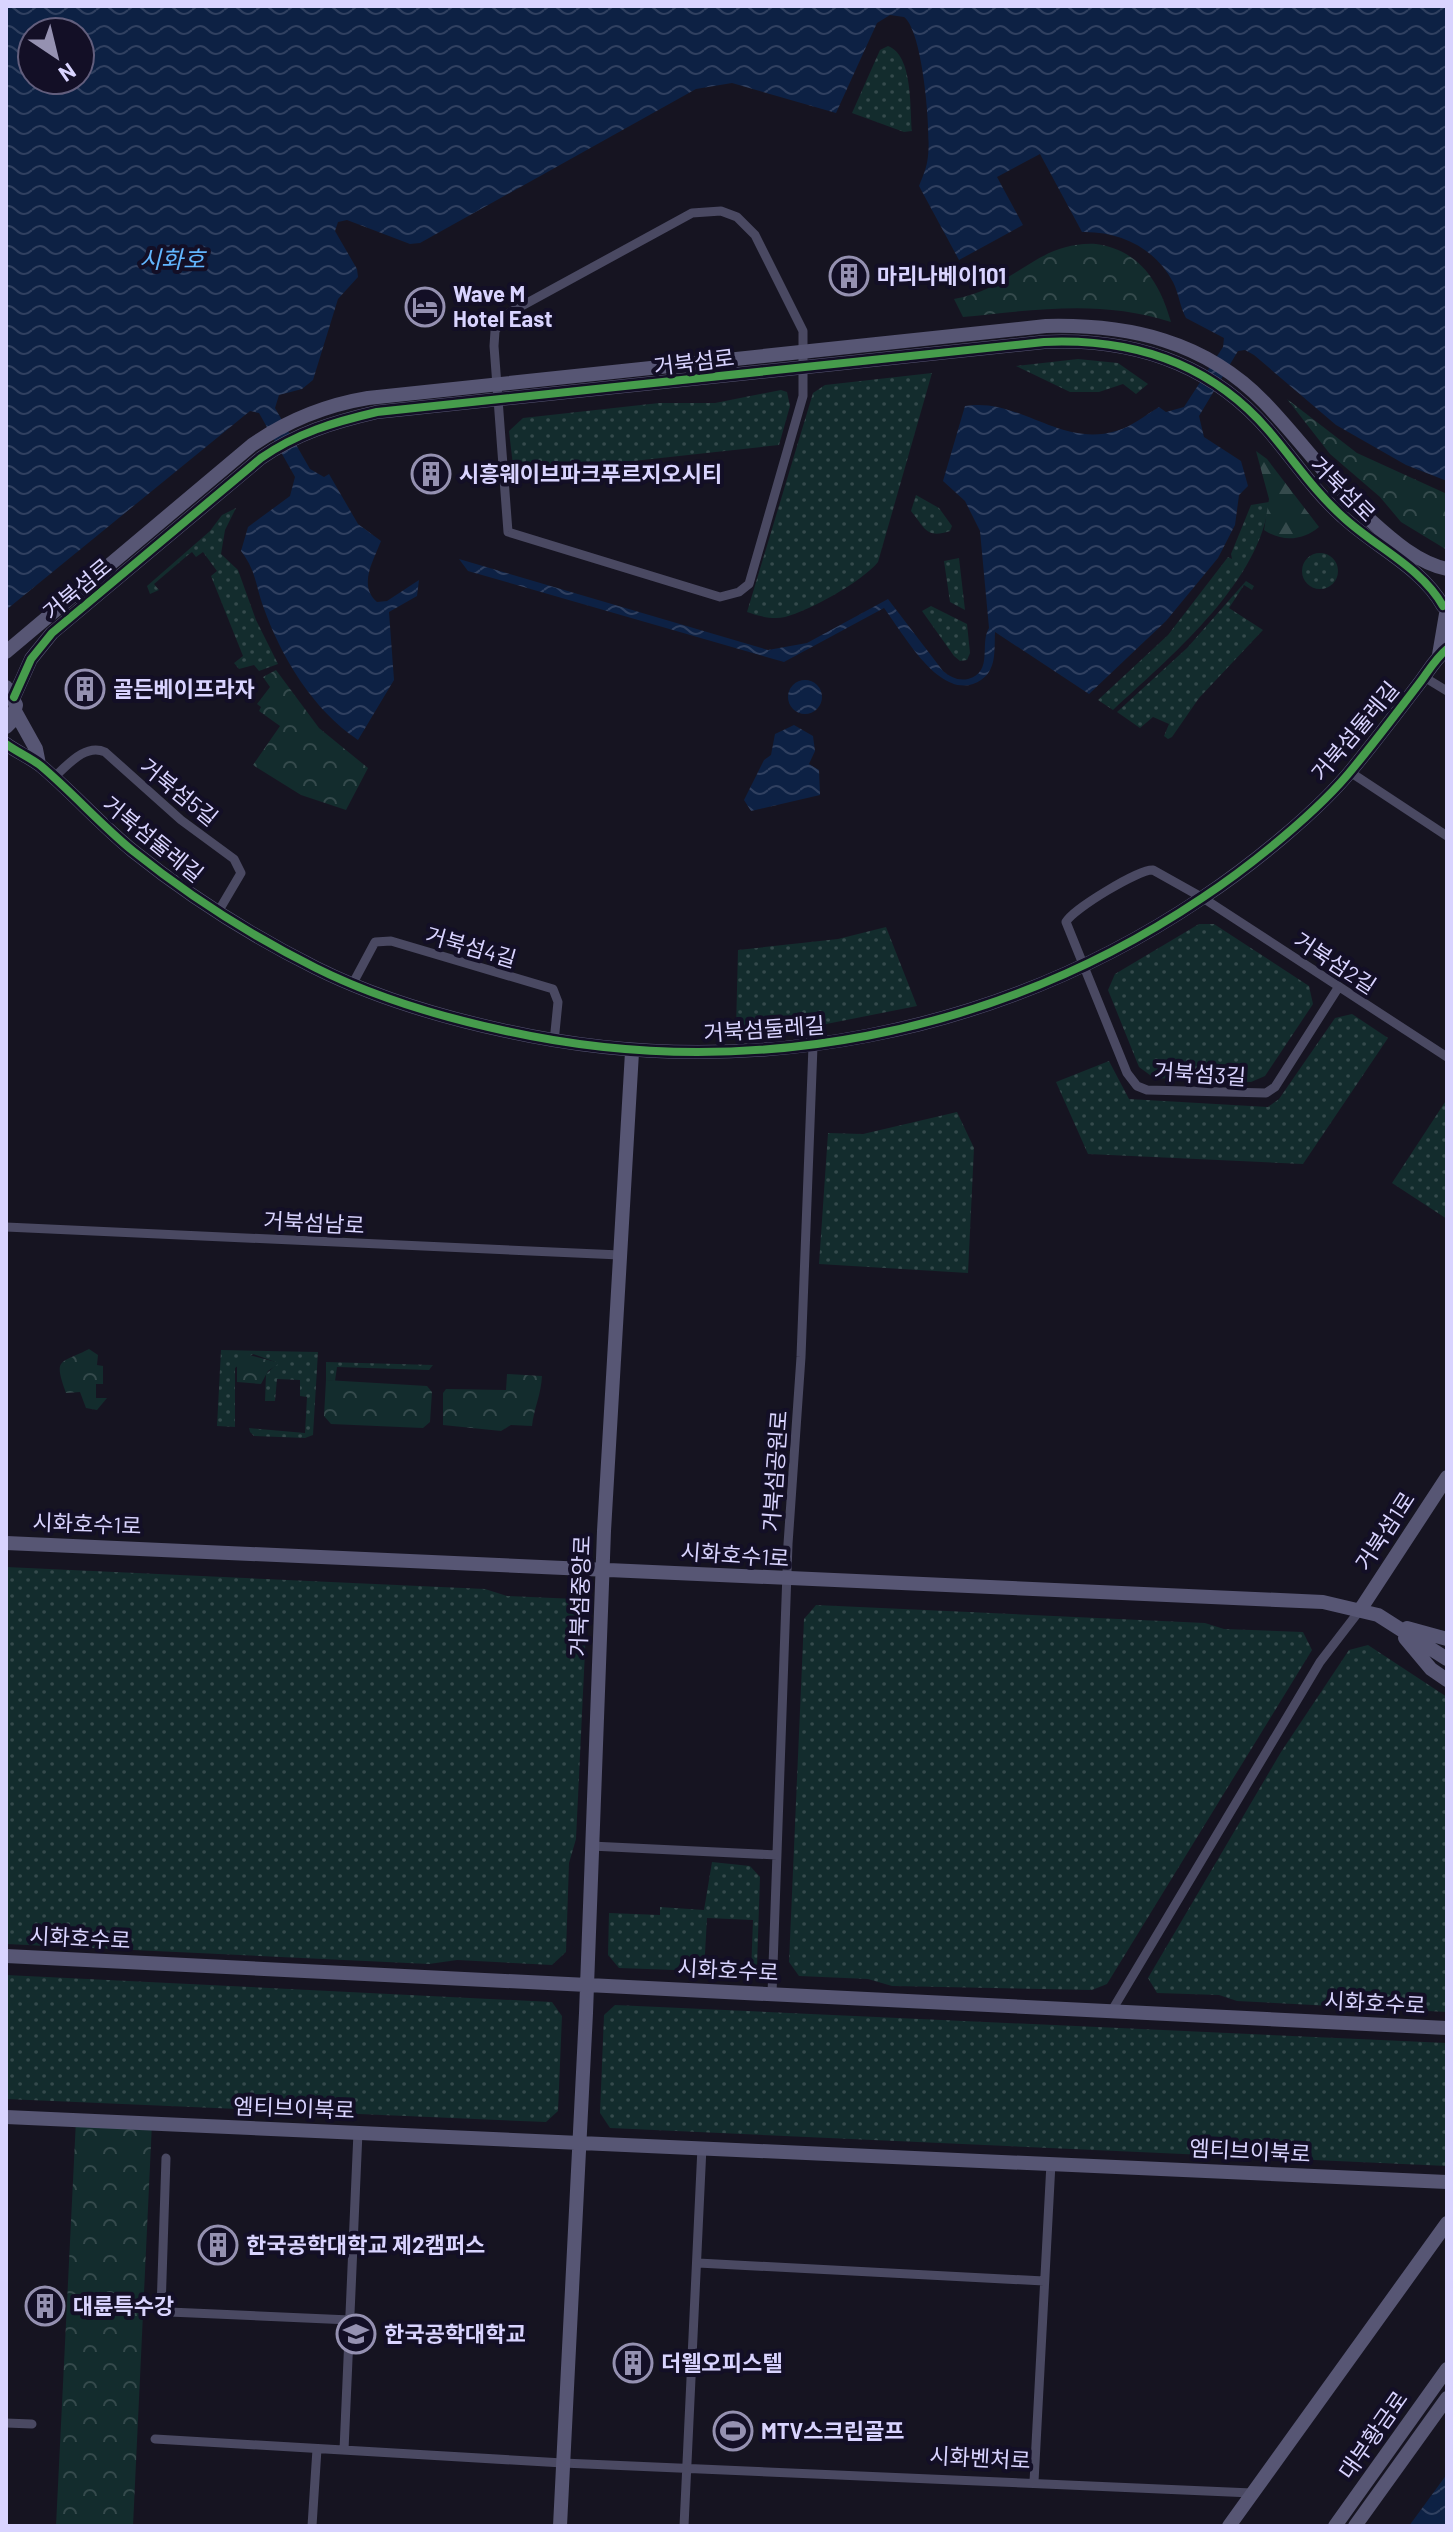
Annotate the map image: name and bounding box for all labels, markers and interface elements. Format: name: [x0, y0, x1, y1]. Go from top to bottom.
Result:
north arrow: [16, 16, 96, 96]
text: N: [55, 58, 81, 88]
water label: 시화호: [139, 244, 207, 273]
building icon: 마리나베이101: [828, 255, 870, 297]
place label: 마리나베이101: [877, 262, 1006, 288]
place label: Wave M Hotel East: [453, 280, 553, 331]
hotel icon: Wave M Hotel East: [404, 286, 446, 328]
street label: 거북섬로: [652, 343, 736, 379]
street label: 거북섬로: [1306, 450, 1382, 526]
building icon: 시흥웨이브파크푸르지오시티: [410, 453, 452, 495]
place label: 시흥웨이브파크푸르지오시티: [459, 460, 722, 486]
street label: 거북섬로: [37, 552, 116, 624]
building icon: 골든베이프라자: [64, 668, 106, 710]
place label: 골든베이프라자: [113, 675, 255, 701]
street label: 거북섬둘레길: [1305, 675, 1403, 785]
street label: 거북섬5길: [136, 752, 224, 830]
street label: 거북섬둘레길: [98, 790, 209, 887]
street label: 거북섬4길: [423, 921, 520, 971]
street label: 거북섬2길: [1290, 926, 1382, 998]
street label: 거북섬둘레길: [702, 1011, 825, 1045]
street label: 거북섬3길: [1153, 1057, 1247, 1089]
street label: 거북섬남로: [263, 1206, 365, 1238]
street label: 거북섬공원로: [757, 1409, 791, 1532]
street label: 거북섬1로: [1349, 1486, 1419, 1575]
street label: 시화호수1로: [32, 1508, 142, 1538]
street label: 거북섬중앙로: [564, 1535, 594, 1657]
street label: 시화호수1로: [680, 1537, 790, 1571]
street label: 시화호수로: [29, 1921, 131, 1953]
street label: 시화호수로: [677, 1953, 779, 1985]
street label: 시화호수로: [1324, 1986, 1426, 2018]
street label: 엠티브이북로: [233, 2092, 355, 2122]
street label: 엠티브이북로: [1189, 2134, 1311, 2166]
building icon: 한국공학대학교 제2캠퍼스: [197, 2224, 239, 2266]
place label: 한국공학대학교 제2캠퍼스: [246, 2231, 485, 2257]
building icon: 대륜특수강: [24, 2285, 66, 2327]
place label: 대륜특수강: [73, 2292, 174, 2318]
school or university icon: 한국공학대학교: [335, 2313, 377, 2355]
place label: 한국공학대학교: [384, 2320, 526, 2346]
building icon: 더웰오피스텔: [612, 2342, 654, 2384]
place label: 더웰오피스텔: [661, 2349, 782, 2375]
street label: 대부황금로: [1333, 2386, 1412, 2483]
sports icon: MTV스크린골프: [712, 2410, 754, 2452]
place label: MTV스크린골프: [761, 2417, 905, 2443]
street label: 시화벤처로: [929, 2441, 1031, 2473]

